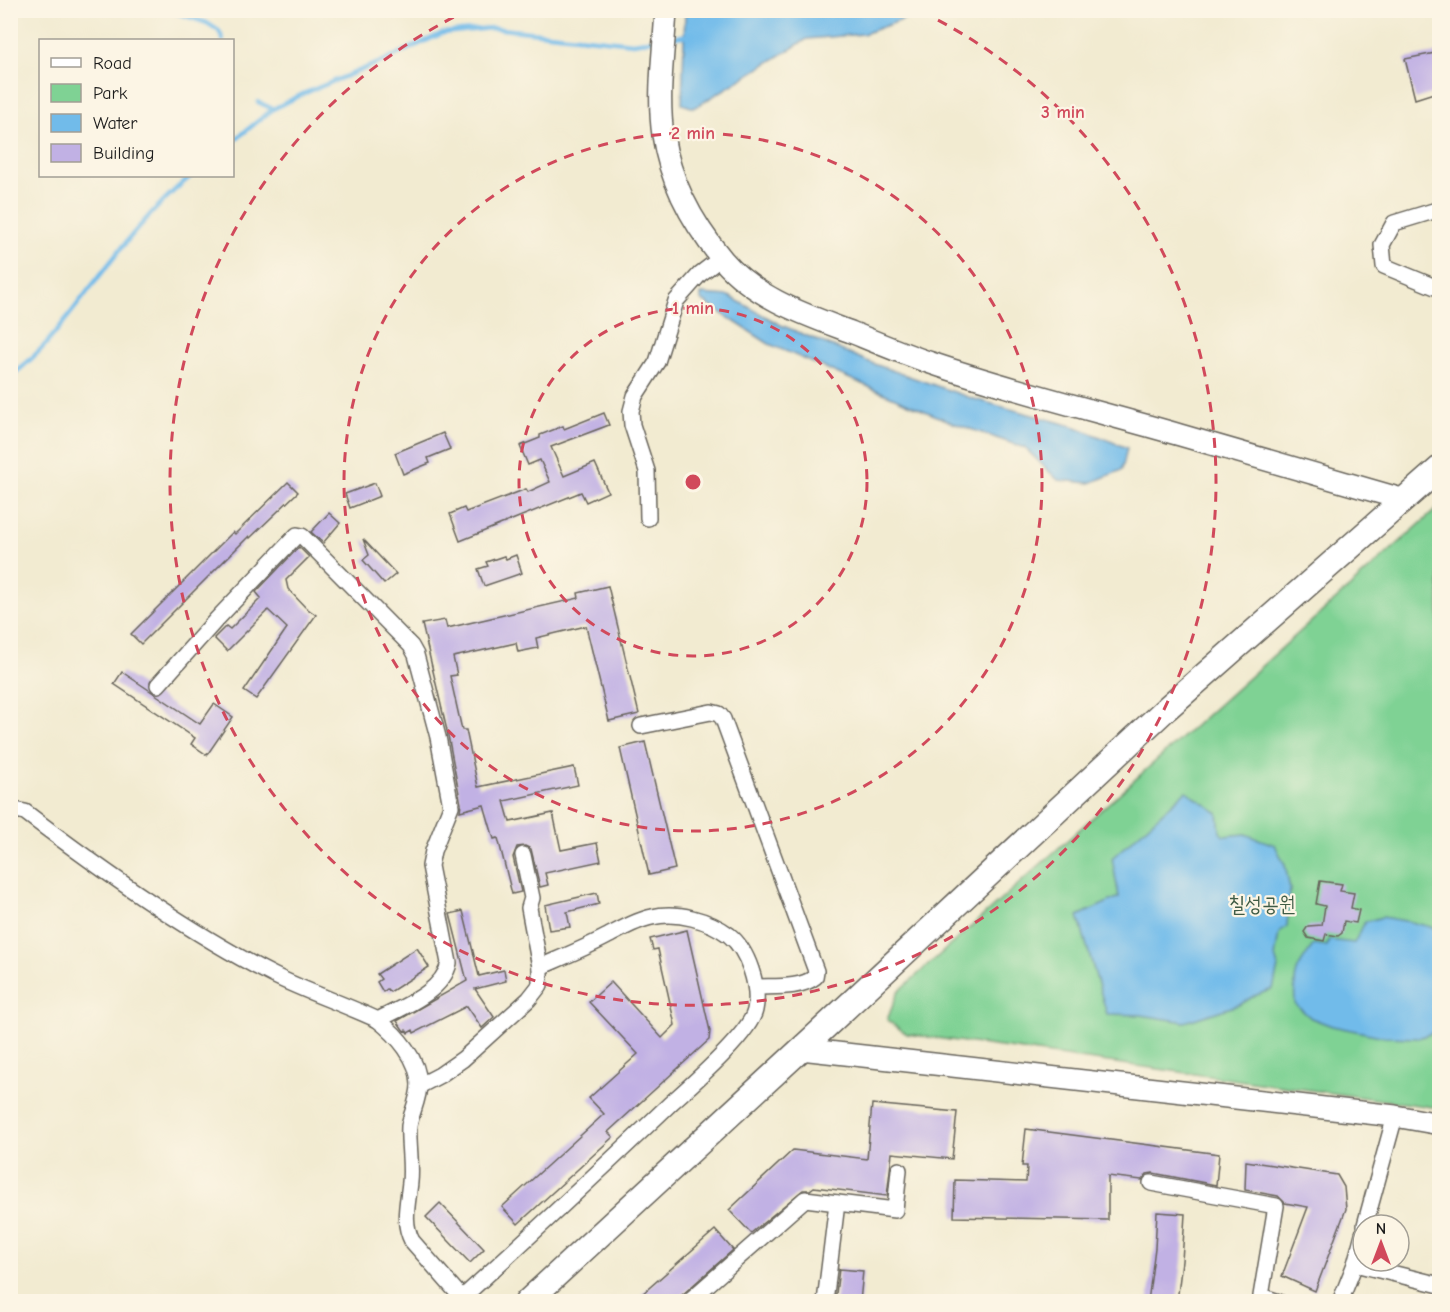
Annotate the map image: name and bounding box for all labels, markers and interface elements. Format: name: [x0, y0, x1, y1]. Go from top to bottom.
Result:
legend: [39, 39, 234, 177]
text: Road: [93, 53, 132, 74]
text: Park: [93, 83, 128, 104]
text: 3 min: [1041, 102, 1085, 123]
text: Water: [93, 113, 138, 134]
text: 2 min: [671, 123, 715, 144]
text: Building: [93, 143, 155, 164]
text: 1 min: [672, 298, 714, 319]
centre of rings: [683, 472, 703, 492]
park label: 칠성공원: [1228, 892, 1296, 916]
north arrow: [1351, 1213, 1411, 1273]
text: N: [1376, 1220, 1386, 1238]

